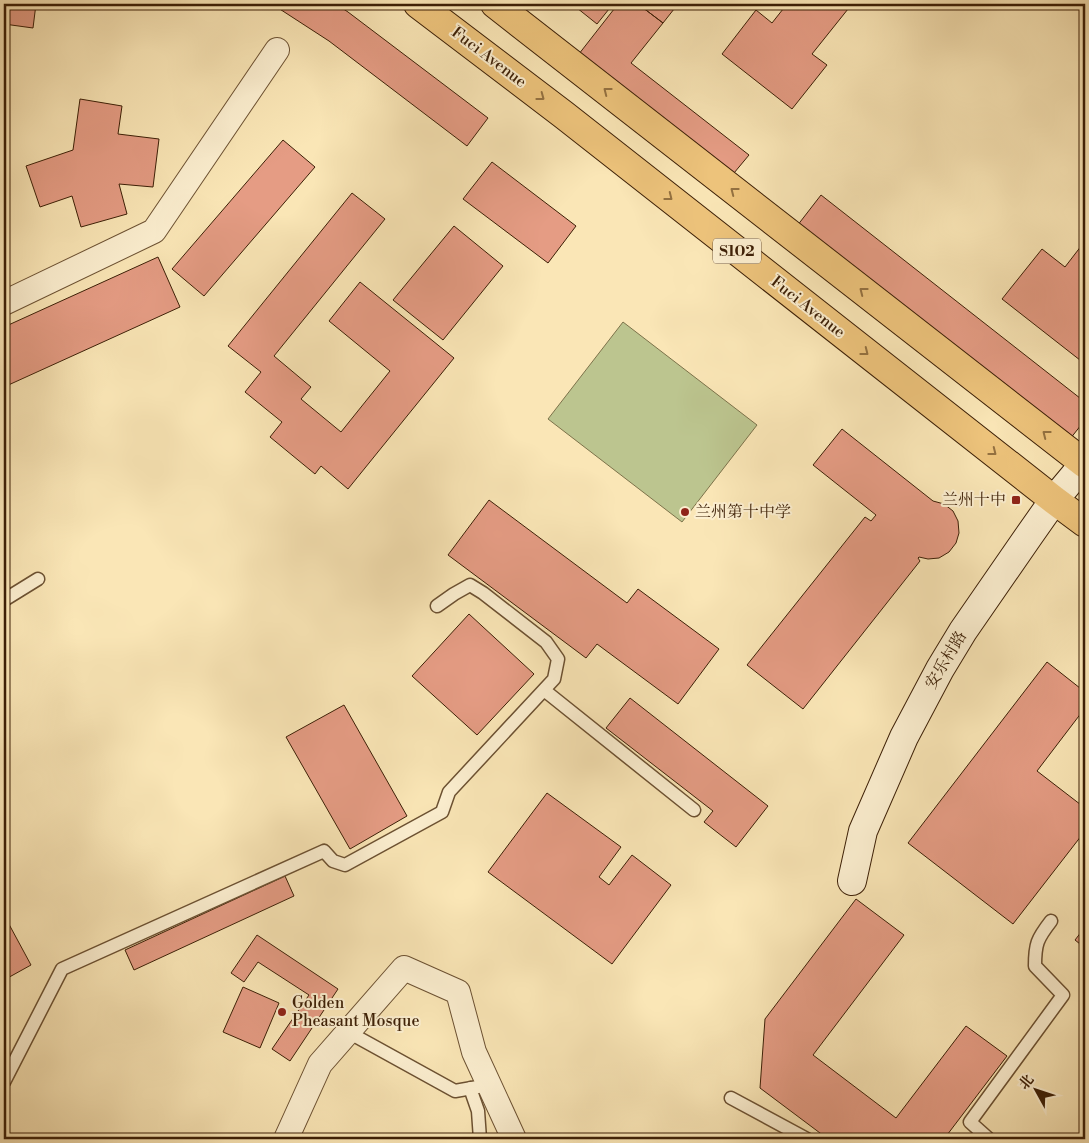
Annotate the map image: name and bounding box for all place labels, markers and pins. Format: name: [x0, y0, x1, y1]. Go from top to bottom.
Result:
place label: 兰州十中: [942, 490, 1006, 510]
marker: 兰州十中: [1010, 494, 1022, 506]
place label: 兰州第十中学: [695, 502, 791, 522]
marker: 兰州第十中学: [679, 506, 691, 518]
place label: Golden Pheasant Mosque: [292, 993, 420, 1031]
marker: Golden Pheasant Mosque: [276, 1006, 288, 1018]

